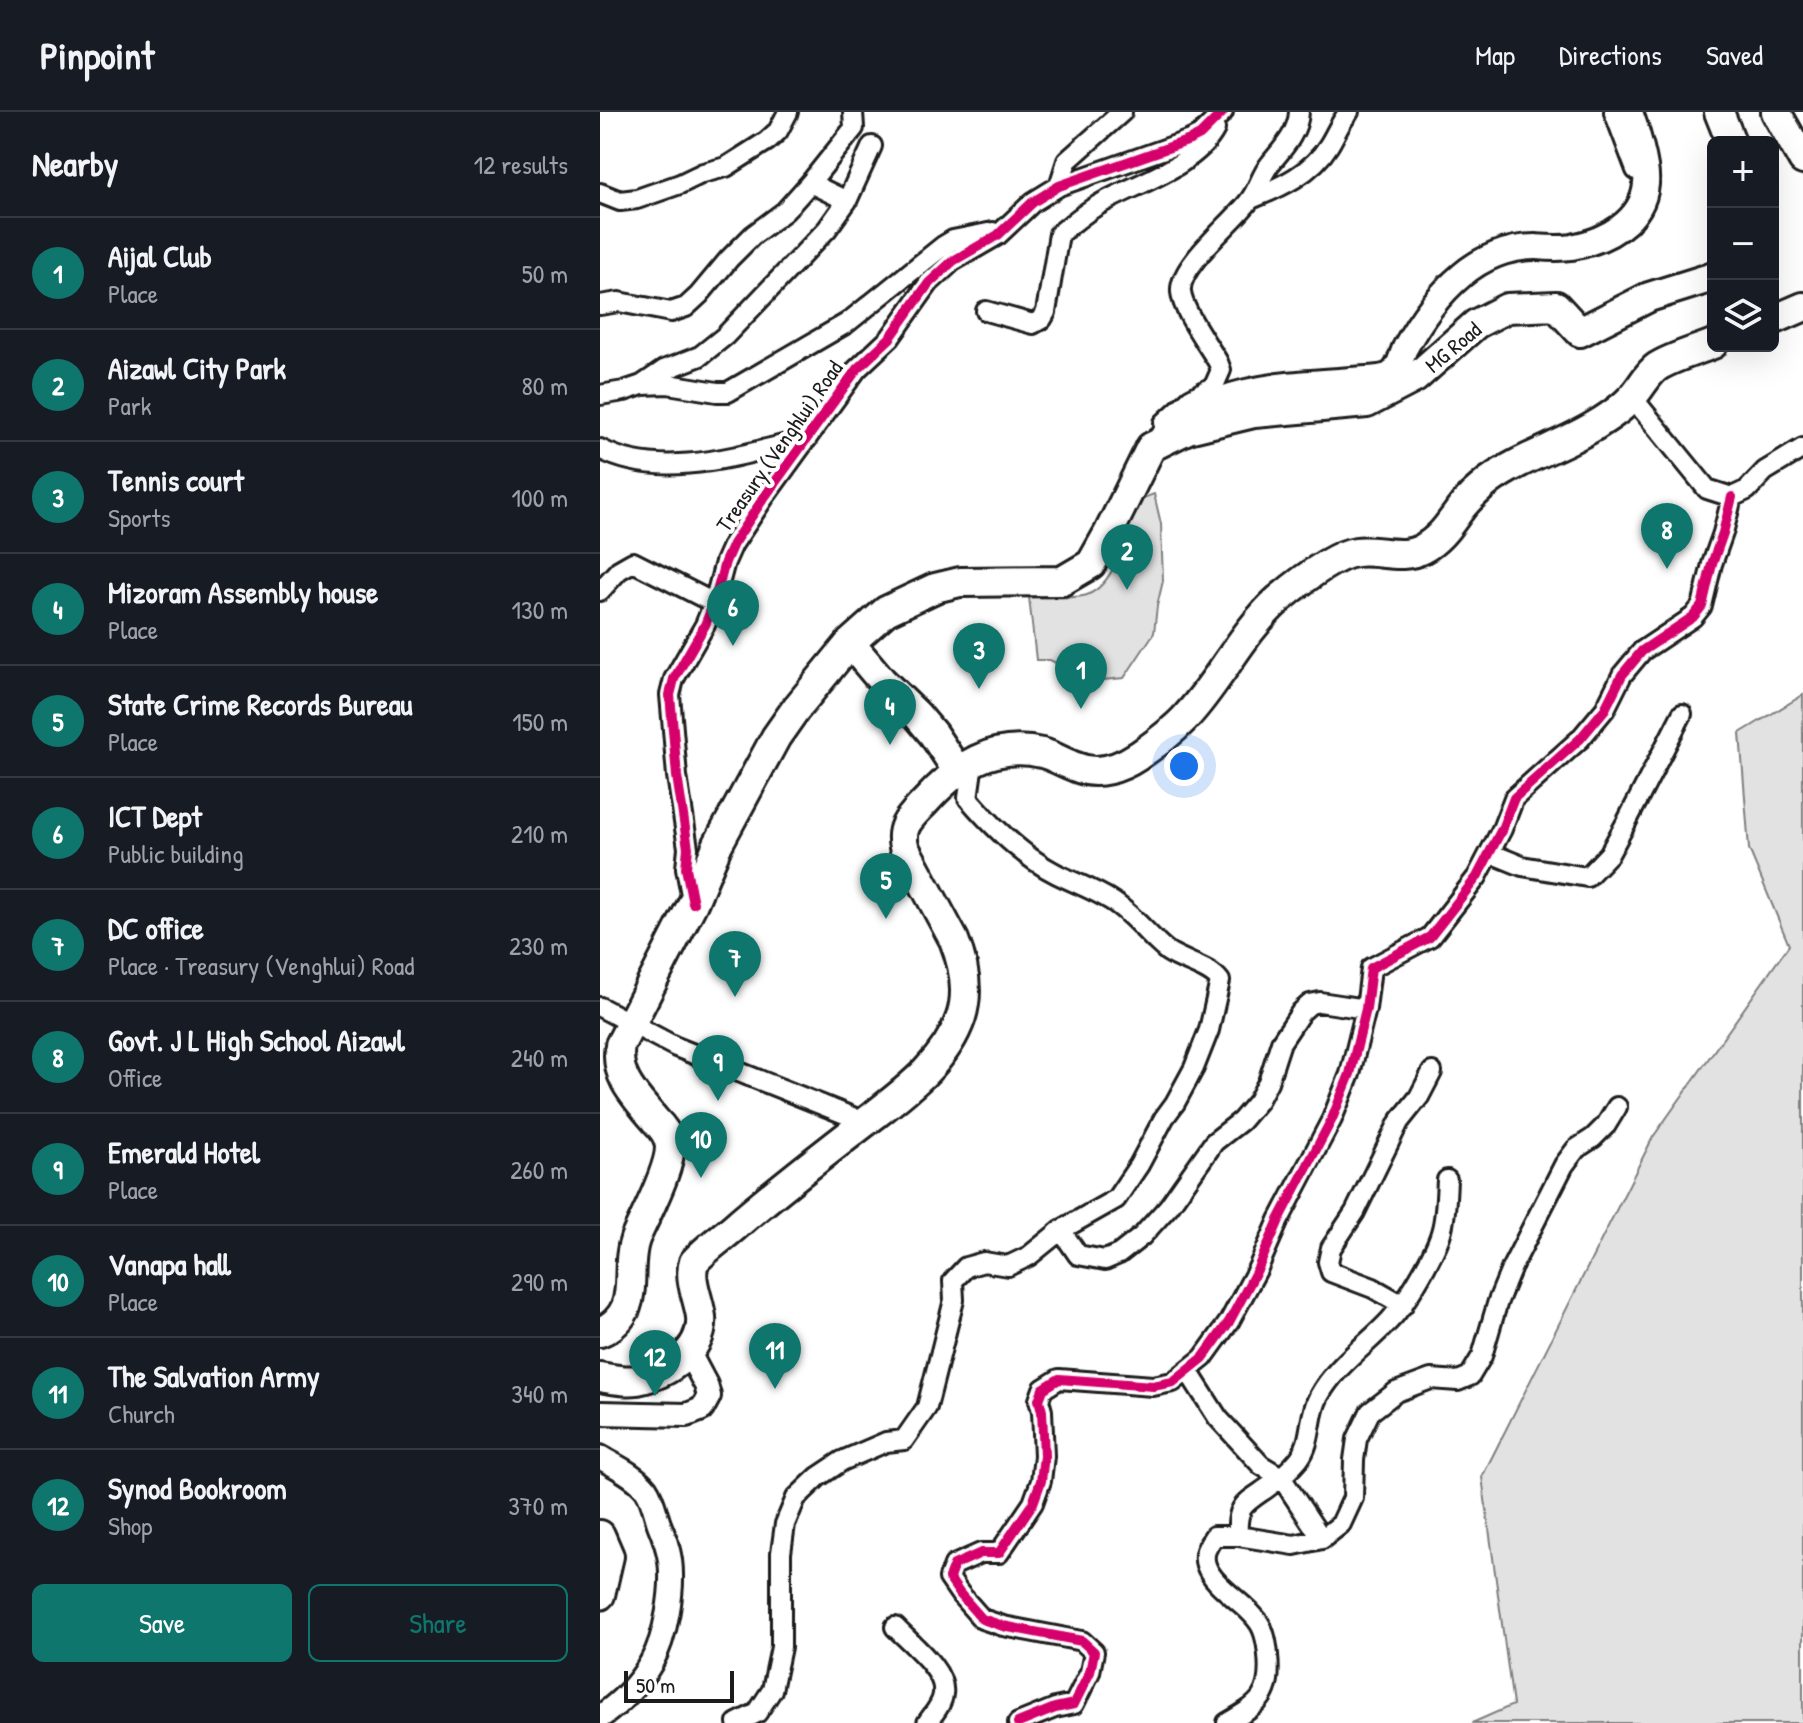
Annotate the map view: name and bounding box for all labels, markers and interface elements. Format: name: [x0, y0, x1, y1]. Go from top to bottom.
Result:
text: Pinpoint: [40, 29, 154, 81]
text: Map: [1475, 36, 1515, 74]
text: Directions: [1559, 36, 1662, 74]
text: Saved: [1706, 36, 1763, 74]
map controls: [1707, 136, 1779, 352]
button: +: [1707, 136, 1779, 208]
text: Nearby: [32, 141, 118, 187]
text: 12 results: [474, 147, 568, 182]
button: −: [1707, 208, 1779, 280]
text: Aijal Club: [108, 236, 212, 276]
text: 1: [53, 256, 63, 291]
text: 50 m: [522, 256, 568, 291]
text: Place: [108, 276, 158, 311]
button: layers: [1707, 280, 1779, 352]
street label: MG Road: [1419, 314, 1488, 379]
text: Aizawl City Park: [108, 348, 286, 388]
street label: Treasury (Venghlui) Road: [709, 354, 850, 538]
text: 2: [52, 368, 64, 403]
text: 80 m: [521, 368, 568, 403]
text: Park: [108, 388, 152, 423]
text: Tennis court: [108, 460, 244, 500]
text: 3: [52, 480, 64, 515]
text: 100 m: [512, 480, 568, 515]
text: Sports: [108, 500, 171, 535]
pin: 8: [1641, 503, 1693, 569]
pin: 2: [1101, 524, 1153, 590]
text: Mizoram Assembly house: [108, 572, 378, 612]
pin: 6: [707, 580, 759, 646]
text: 4: [53, 592, 63, 627]
text: 130 m: [512, 592, 568, 627]
text: Place: [108, 612, 158, 647]
pin: 3: [953, 623, 1005, 689]
pin: 1: [1055, 643, 1107, 709]
pin: 4: [864, 679, 916, 745]
text: State Crime Records Bureau: [108, 684, 412, 724]
text: 5: [53, 704, 64, 739]
text: 150 m: [512, 704, 568, 739]
text: Place: [108, 724, 158, 759]
your location: [1164, 746, 1204, 786]
text: ICT Dept: [108, 796, 202, 836]
text: 6: [53, 816, 63, 851]
text: 210 m: [511, 816, 568, 851]
text: Public building: [108, 836, 244, 871]
pin: 5: [860, 853, 912, 919]
text: DC office: [108, 908, 204, 948]
text: 7: [52, 928, 64, 963]
text: 230 m: [509, 928, 568, 963]
pin: 7: [709, 931, 761, 997]
text: Place · Treasury (Venghlui) Road: [108, 948, 414, 983]
text: Govt. J L High School Aizawl: [108, 1020, 405, 1060]
pin: 9: [692, 1035, 744, 1101]
text: 8: [52, 1040, 64, 1075]
text: 240 m: [511, 1040, 568, 1075]
text: Office: [108, 1060, 162, 1095]
pin: 10: [675, 1112, 727, 1178]
text: Emerald Hotel: [108, 1132, 260, 1172]
text: 9: [53, 1152, 63, 1187]
text: 260 m: [510, 1152, 568, 1187]
text: Place: [108, 1172, 158, 1207]
text: Vanapa hall: [108, 1244, 231, 1284]
text: 10: [47, 1264, 69, 1299]
text: 290 m: [511, 1264, 568, 1299]
text: Place: [108, 1284, 158, 1319]
pin: 11: [749, 1323, 801, 1389]
pin: 12: [629, 1330, 681, 1396]
text: The Salvation Army: [108, 1356, 320, 1396]
text: 11: [49, 1376, 67, 1411]
text: 340 m: [511, 1376, 568, 1411]
text: Church: [108, 1396, 175, 1431]
text: Synod Bookroom: [108, 1468, 287, 1508]
text: 12: [47, 1488, 69, 1523]
text: 370 m: [508, 1488, 568, 1523]
text: Shop: [108, 1508, 152, 1543]
button: Save: [32, 1584, 292, 1662]
button: Share: [308, 1584, 568, 1662]
scale bar: [624, 1667, 734, 1703]
text: 50 m: [636, 1670, 675, 1700]

